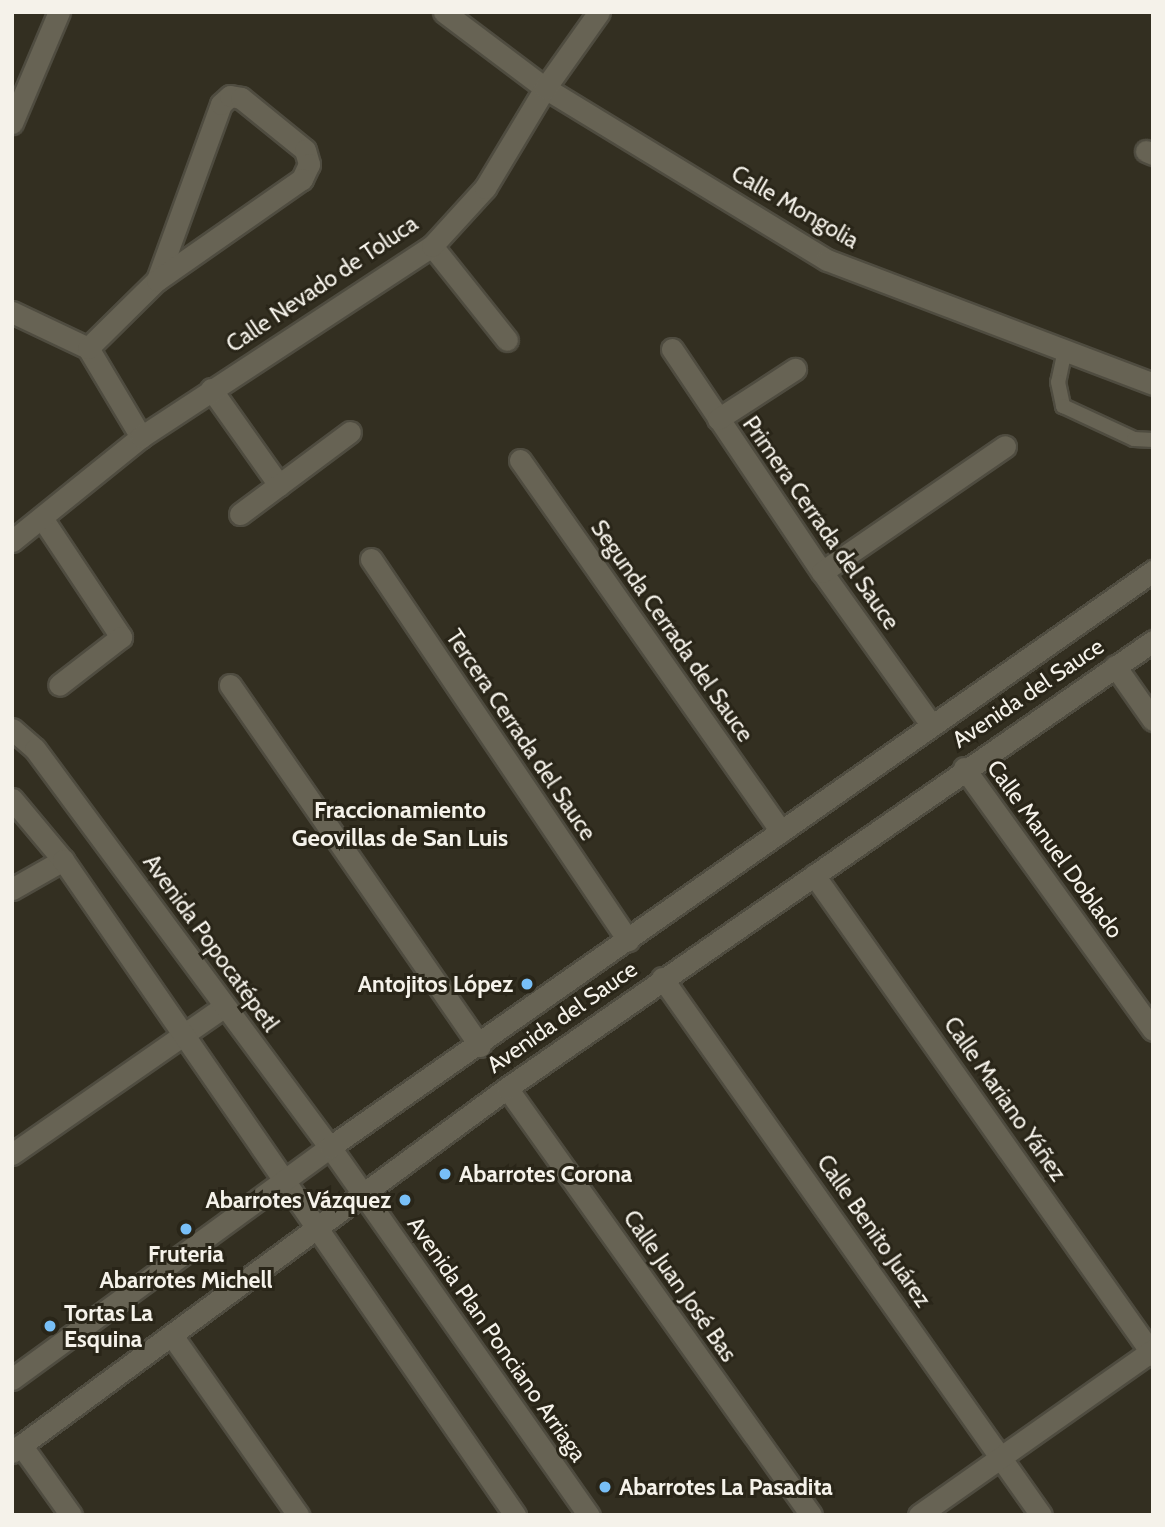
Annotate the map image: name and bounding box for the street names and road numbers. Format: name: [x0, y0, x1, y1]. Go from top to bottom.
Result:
street label: Calle Mongolia: [727, 159, 863, 255]
street label: Calle Nevado de Toluca: [221, 210, 423, 358]
street label: Primera Cerrada del Sauce: [737, 411, 905, 635]
street label: Segunda Cerrada del Sauce: [585, 515, 759, 747]
street label: Tercera Cerrada del Sauce: [440, 624, 602, 846]
street label: Avenida del Sauce: [947, 632, 1109, 754]
street label: Calle Manuel Doblado: [981, 754, 1129, 944]
street label: Avenida Popocatépetl: [137, 849, 285, 1037]
street label: Avenida del Sauce: [482, 955, 642, 1079]
street label: Calle Mariano Yáñez: [938, 1011, 1072, 1187]
street label: Calle Benito Juárez: [811, 1149, 937, 1313]
street label: Calle Juan José Bas: [617, 1205, 743, 1367]
street label: Avenida Plan Ponciano Arriaga: [402, 1211, 592, 1467]

